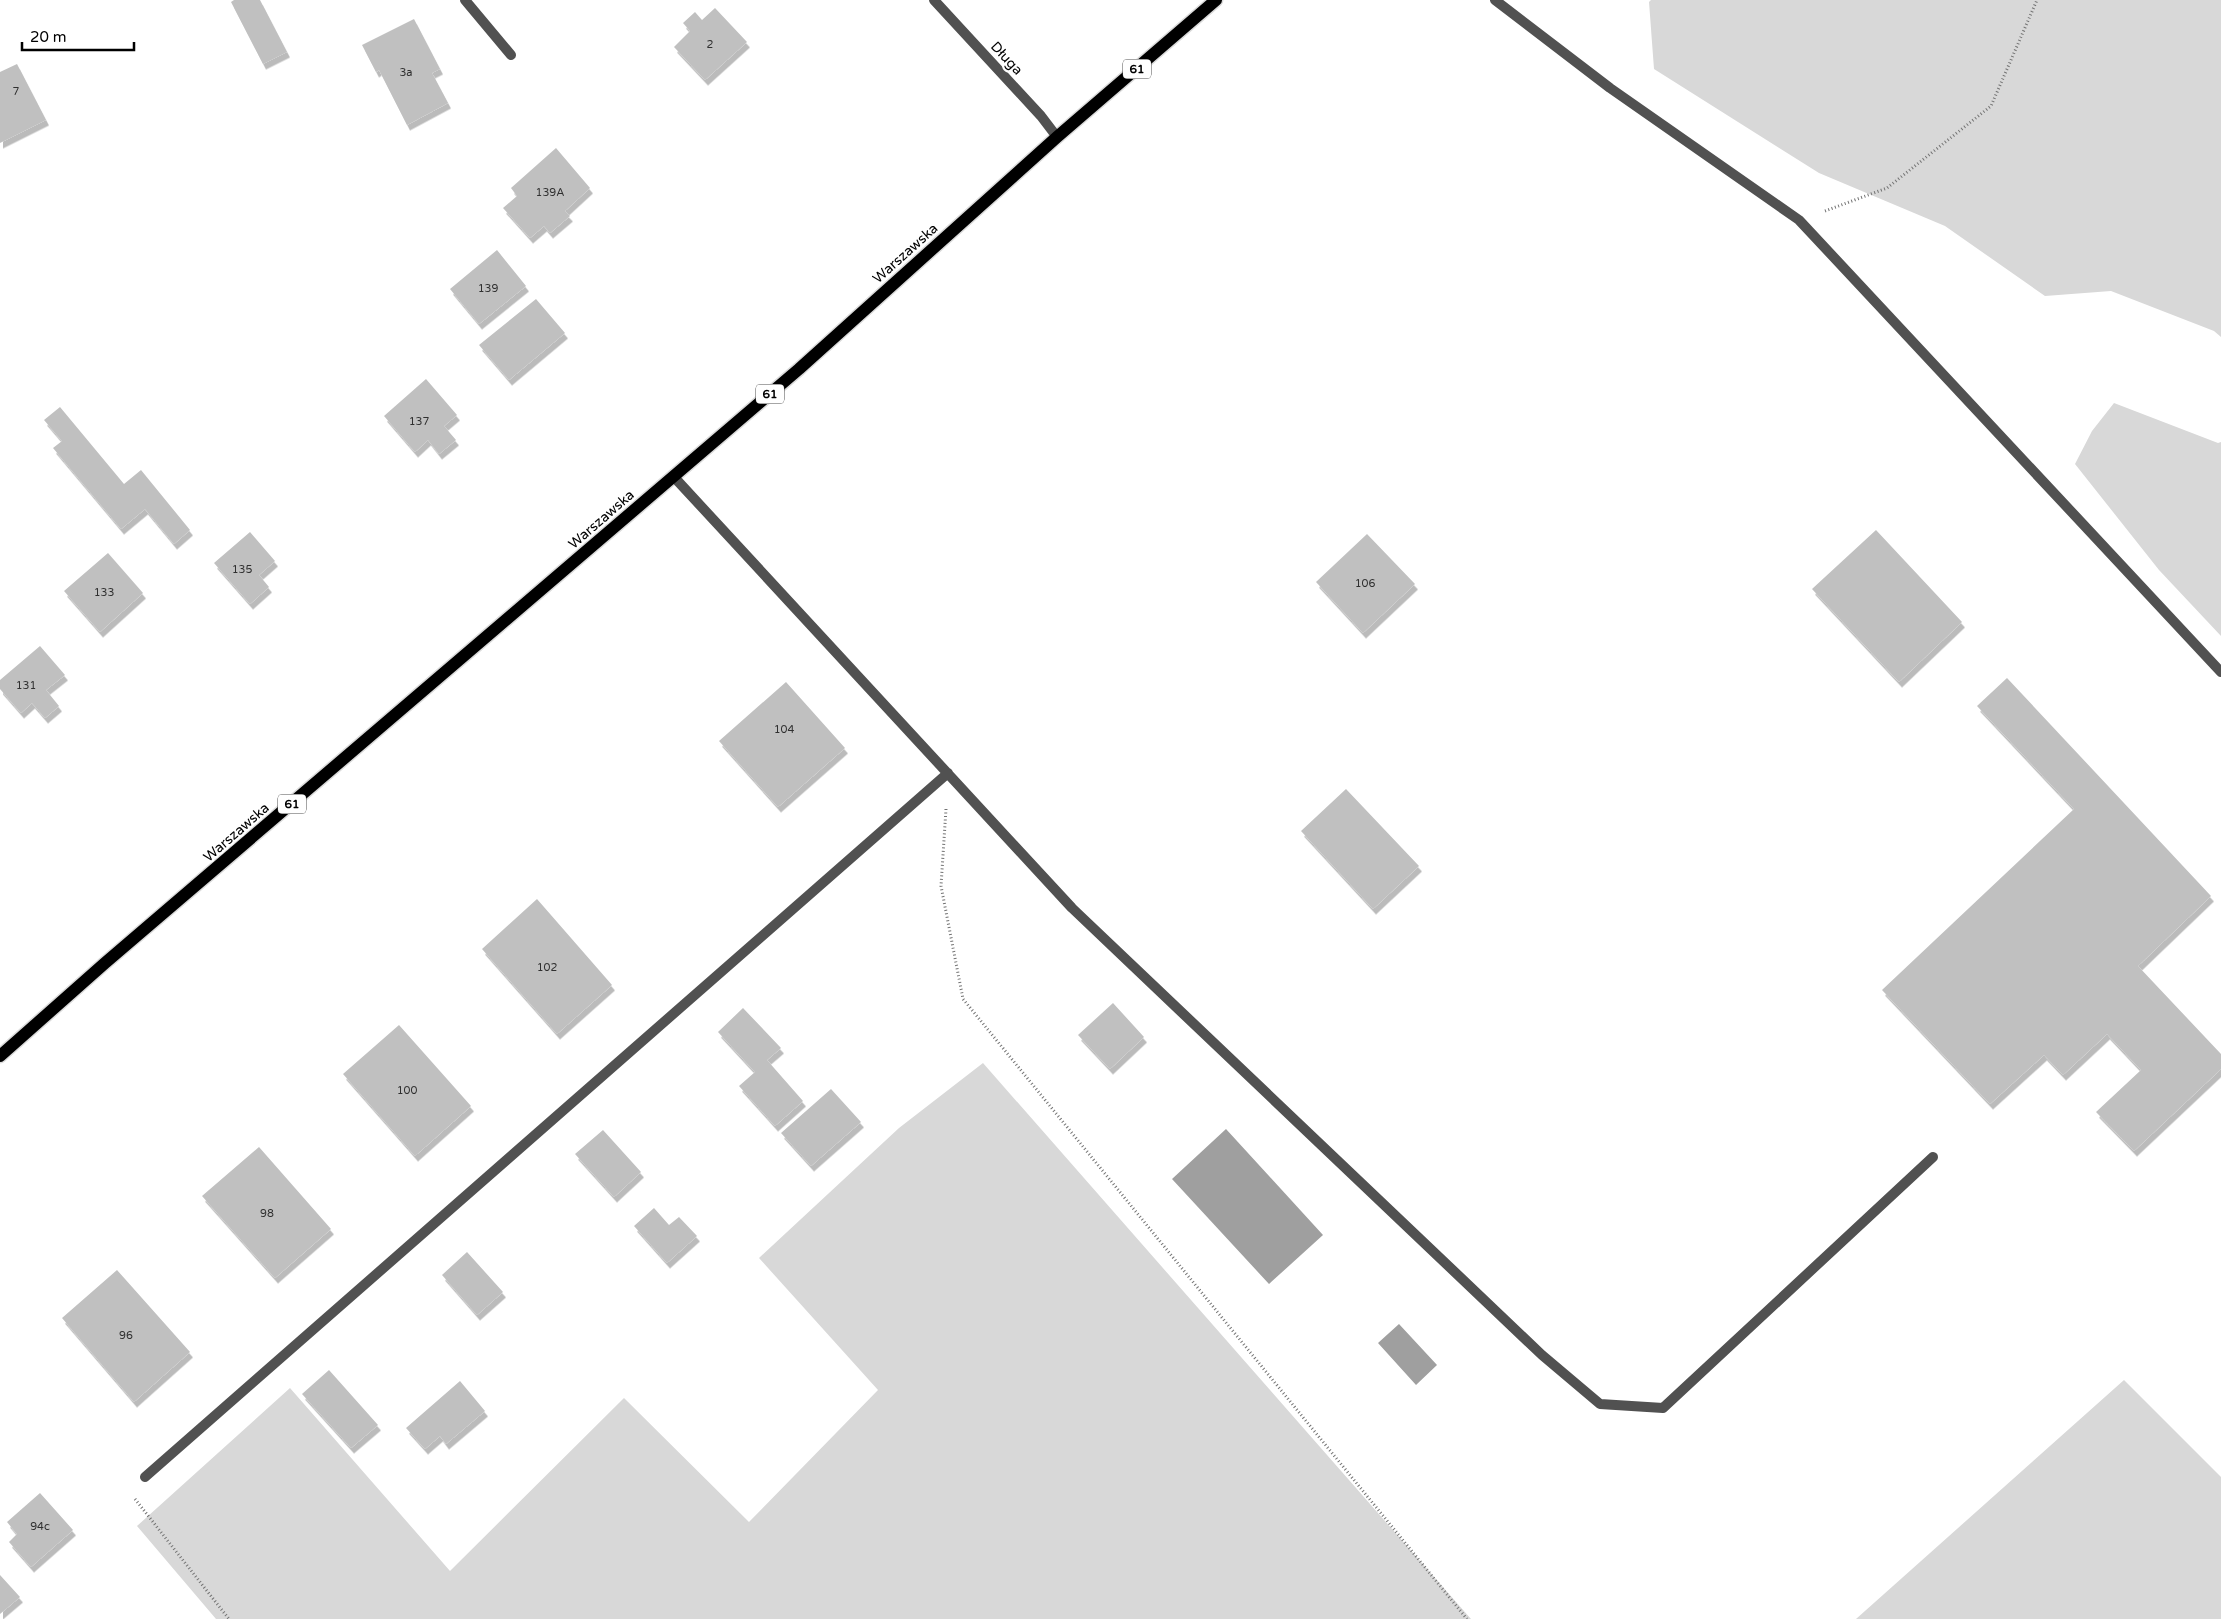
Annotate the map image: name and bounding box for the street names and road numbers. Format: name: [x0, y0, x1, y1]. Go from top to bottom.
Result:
street label: Długa: [987, 38, 1026, 79]
road number: 61: [1123, 60, 1151, 78]
street label: Warszawska: [869, 220, 941, 287]
road number: 61: [756, 384, 784, 404]
street label: Warszawska: [565, 486, 638, 553]
road number: 61: [278, 794, 306, 814]
street label: Warszawska: [200, 799, 273, 866]

